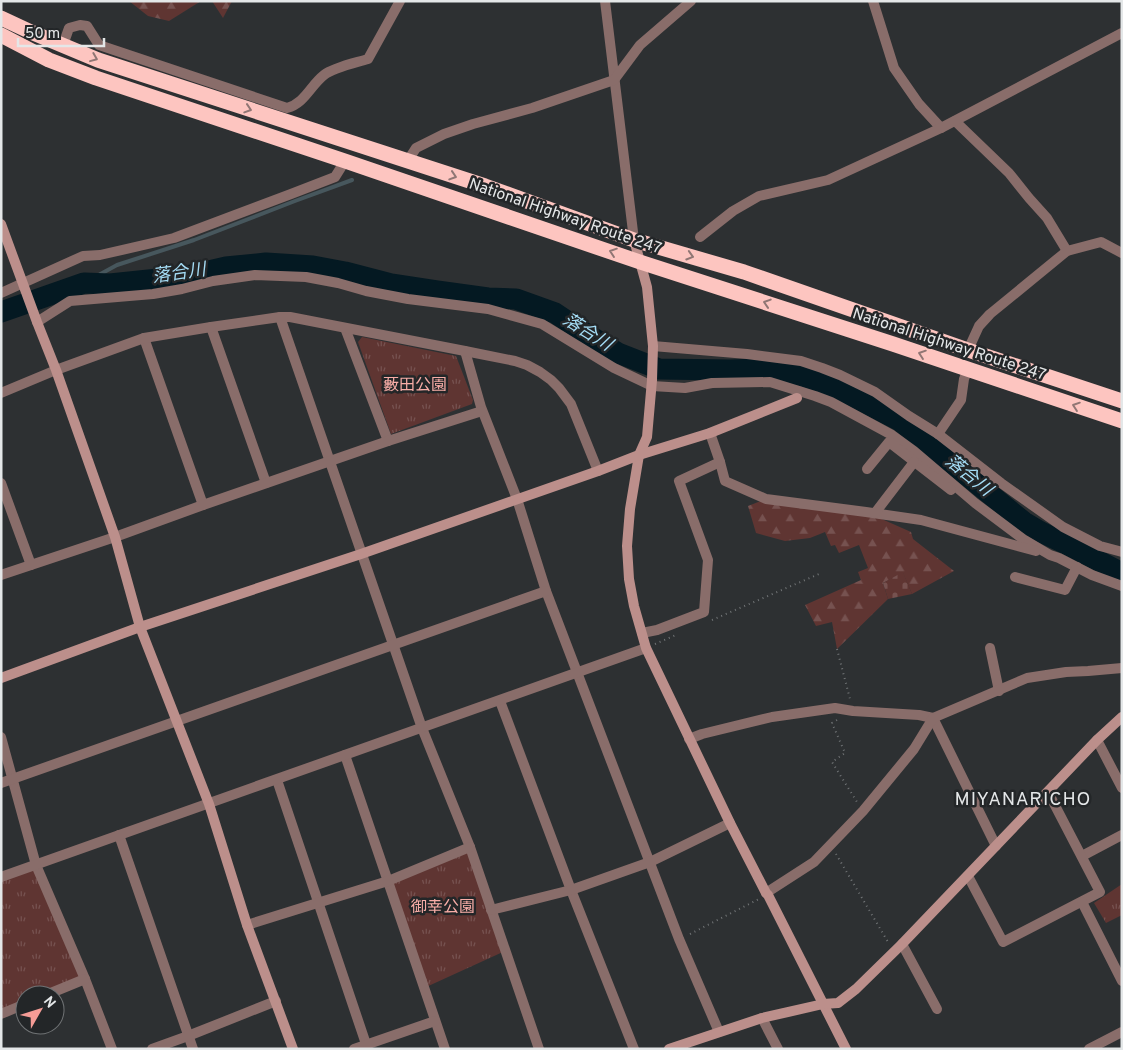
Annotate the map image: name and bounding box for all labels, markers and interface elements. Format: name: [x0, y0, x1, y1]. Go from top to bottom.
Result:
scale bar: [18, 15, 104, 47]
text: 50 m: [25, 25, 60, 44]
one-way arrow: [89, 52, 98, 62]
one-way arrow: [244, 104, 252, 114]
one-way arrow: [449, 171, 457, 181]
street label: National Highway Route 247: [466, 175, 664, 259]
one-way arrow: [609, 248, 617, 258]
one-way arrow: [686, 251, 694, 261]
water label: 落合川: [151, 259, 209, 289]
one-way arrow: [763, 299, 772, 309]
street label: National Highway Route 247: [850, 304, 1048, 386]
water label: 落合川: [558, 309, 618, 358]
one-way arrow: [918, 349, 926, 359]
park label: 藪田公園: [383, 376, 447, 396]
one-way arrow: [1072, 401, 1080, 411]
water label: 落合川: [940, 450, 998, 503]
district label: MIYANARICHO: [954, 788, 1092, 812]
park label: 御幸公園: [411, 898, 475, 918]
north arrow: [15, 985, 65, 1035]
text: N: [39, 994, 59, 1012]

